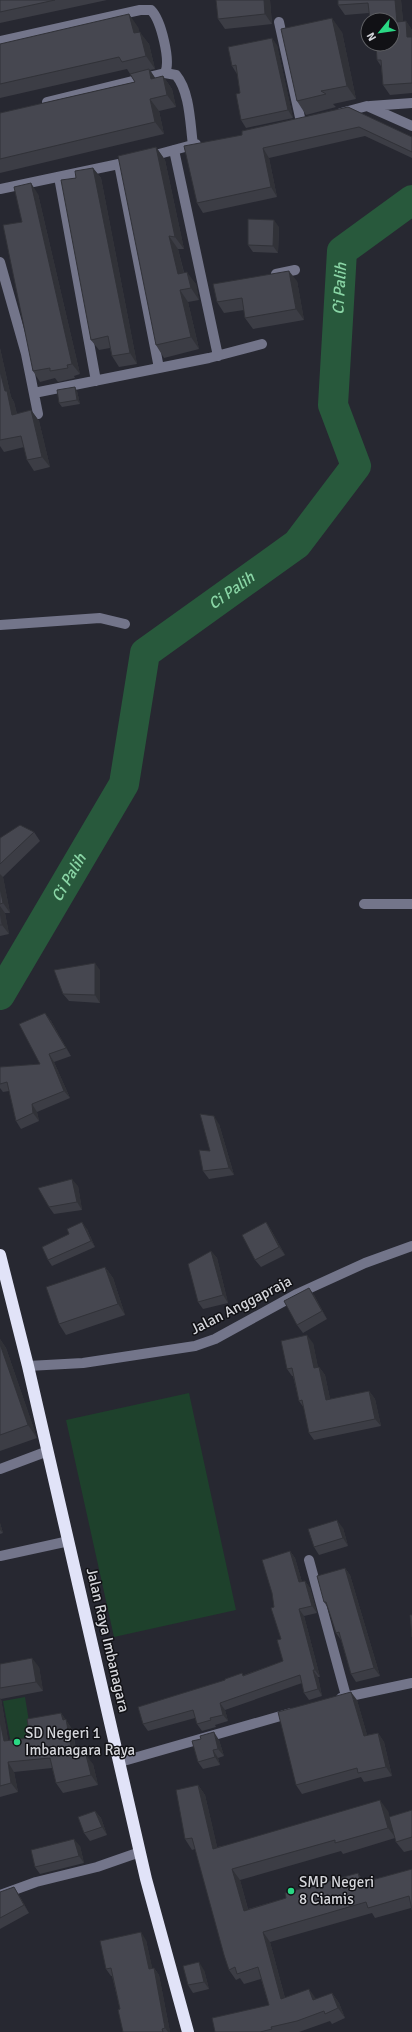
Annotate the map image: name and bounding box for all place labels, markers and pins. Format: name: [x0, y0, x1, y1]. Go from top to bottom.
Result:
place label: SD Negeri 1 Imbanagara Raya: [25, 1724, 135, 1759]
marker: SD Negeri 1 Imbanagara Raya: [12, 1737, 22, 1747]
place label: SMP Negeri 8 Ciamis: [299, 1873, 374, 1908]
marker: SMP Negeri 8 Ciamis: [286, 1886, 296, 1896]

